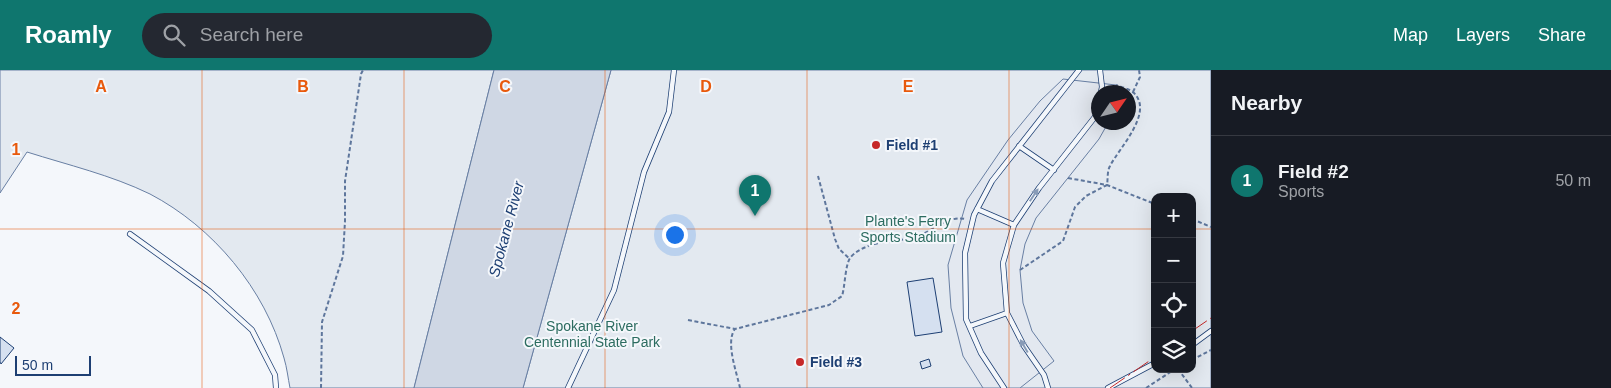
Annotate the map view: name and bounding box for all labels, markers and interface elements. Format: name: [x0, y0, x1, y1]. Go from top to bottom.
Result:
search box: [142, 13, 492, 58]
text: Roamly: [25, 21, 112, 48]
icon: search: [160, 21, 188, 49]
text: Search here: [200, 24, 303, 45]
text: Map: [1393, 25, 1428, 45]
text: Layers: [1456, 25, 1510, 45]
text: Share: [1538, 25, 1586, 45]
text: A: [95, 78, 107, 95]
text: B: [297, 78, 309, 95]
text: C: [499, 78, 511, 95]
text: D: [700, 78, 712, 95]
text: E: [903, 78, 914, 95]
north arrow: [1091, 85, 1136, 130]
text: Nearby: [1231, 91, 1302, 114]
place label: Field #1: [886, 137, 938, 153]
marker: Field #1: [870, 139, 882, 151]
text: 1: [12, 141, 21, 158]
text: Field #2: [1278, 161, 1349, 182]
text: 1: [1243, 172, 1251, 189]
text: 50 m: [1555, 172, 1591, 189]
pin: 1: [739, 175, 771, 216]
water label: Spokane River: [485, 178, 527, 279]
text: Sports: [1278, 183, 1324, 200]
one-way arrow: [1029, 189, 1039, 202]
map controls: [1151, 193, 1196, 373]
button: +: [1151, 193, 1196, 238]
park label: Plante's Ferry Sports Stadium: [860, 213, 956, 245]
your location: [662, 222, 688, 248]
button: −: [1151, 238, 1196, 283]
button: locate: [1151, 283, 1196, 328]
text: 2: [12, 300, 21, 317]
park label: Spokane River Centennial State Park: [524, 318, 661, 350]
button: layers: [1151, 328, 1196, 373]
one-way arrow: [1020, 340, 1029, 353]
scale bar: [15, 353, 91, 376]
place label: Field #3: [810, 354, 862, 370]
marker: Field #3: [794, 356, 806, 368]
text: 50 m: [22, 357, 53, 373]

